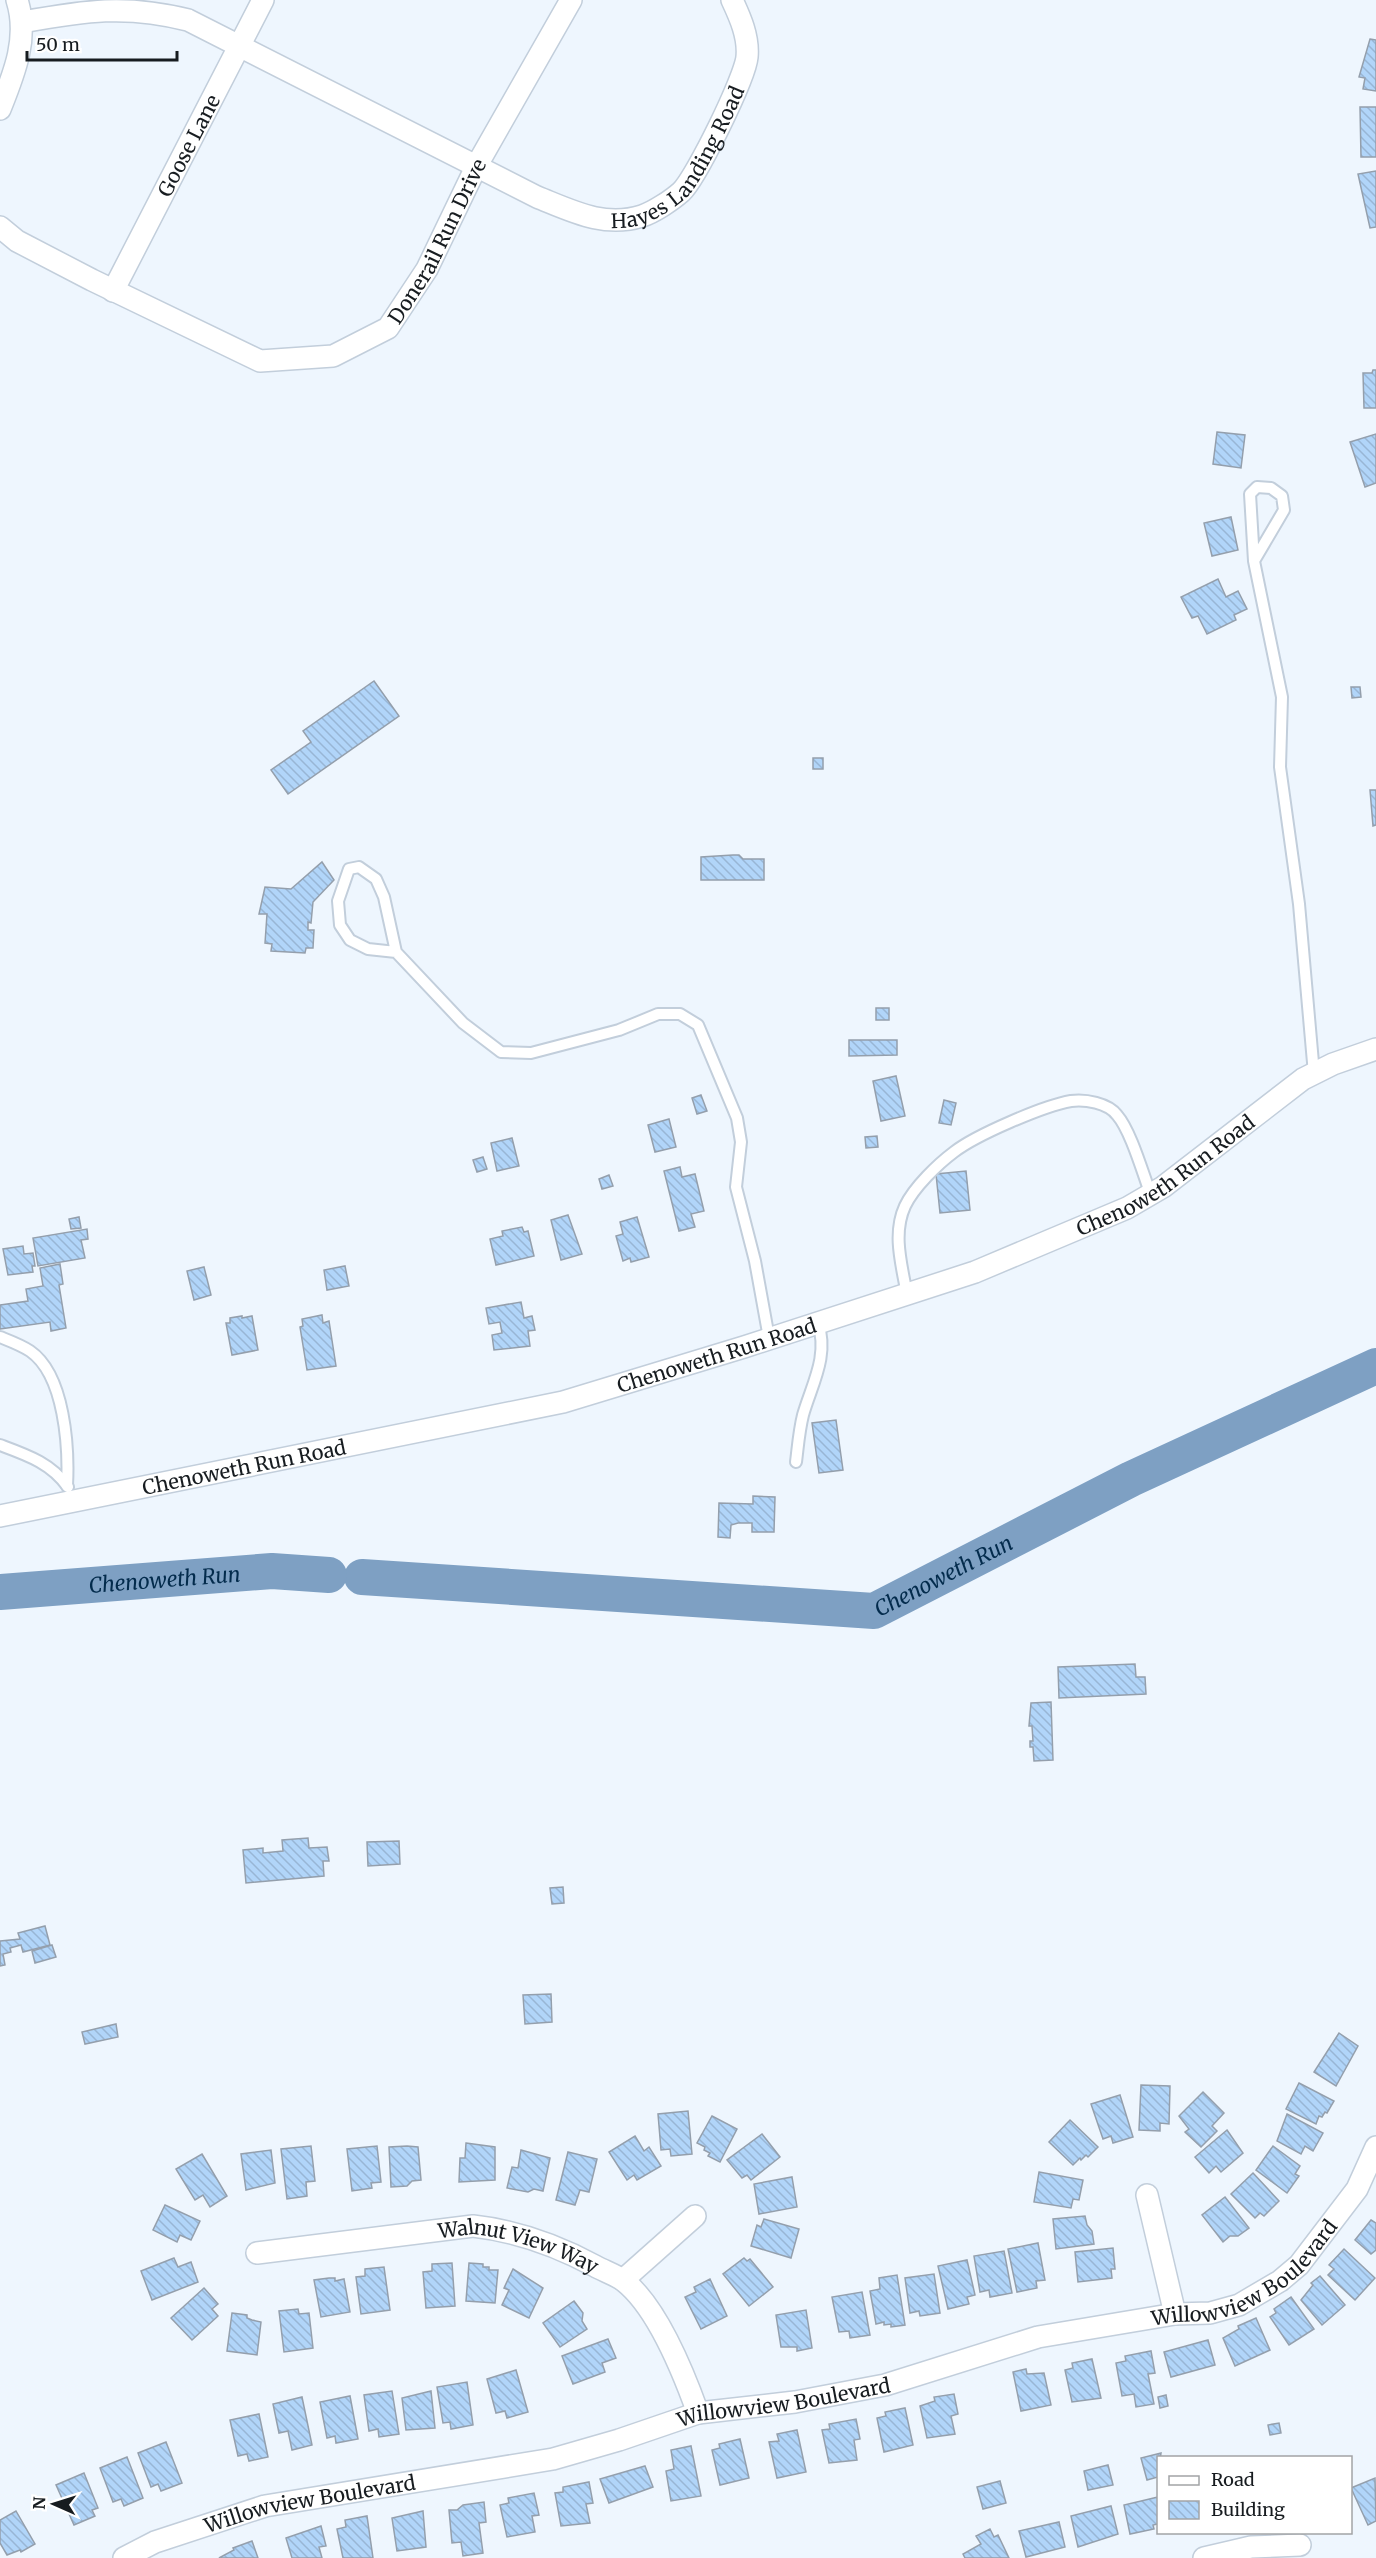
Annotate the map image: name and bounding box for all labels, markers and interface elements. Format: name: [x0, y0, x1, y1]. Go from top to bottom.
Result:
scale bar: [27, 24, 177, 62]
text: 50 m: [36, 33, 80, 56]
street label: Hayes Landing Road: [610, 82, 749, 233]
street label: Goose Lane: [152, 90, 225, 200]
street label: Donerail Run Drive: [382, 154, 491, 328]
street label: Chenoweth Run Road: [1072, 1109, 1259, 1240]
street label: Chenoweth Run Road: [614, 1312, 819, 1397]
street label: Chenoweth Run Road: [140, 1434, 348, 1499]
water label: Chenoweth Run: [870, 1529, 1017, 1622]
water label: Chenoweth Run: [88, 1560, 241, 1599]
street label: Walnut View Way: [436, 2213, 603, 2278]
street label: Willowview Boulevard: [1148, 2214, 1342, 2330]
street label: Willowview Boulevard: [673, 2372, 892, 2432]
legend: [1157, 2456, 1352, 2534]
text: Road: [1211, 2468, 1255, 2491]
street label: Willowview Boulevard: [200, 2469, 417, 2538]
north arrow: [24, 2474, 84, 2534]
text: N: [29, 2496, 49, 2510]
text: Building: [1211, 2498, 1285, 2521]

